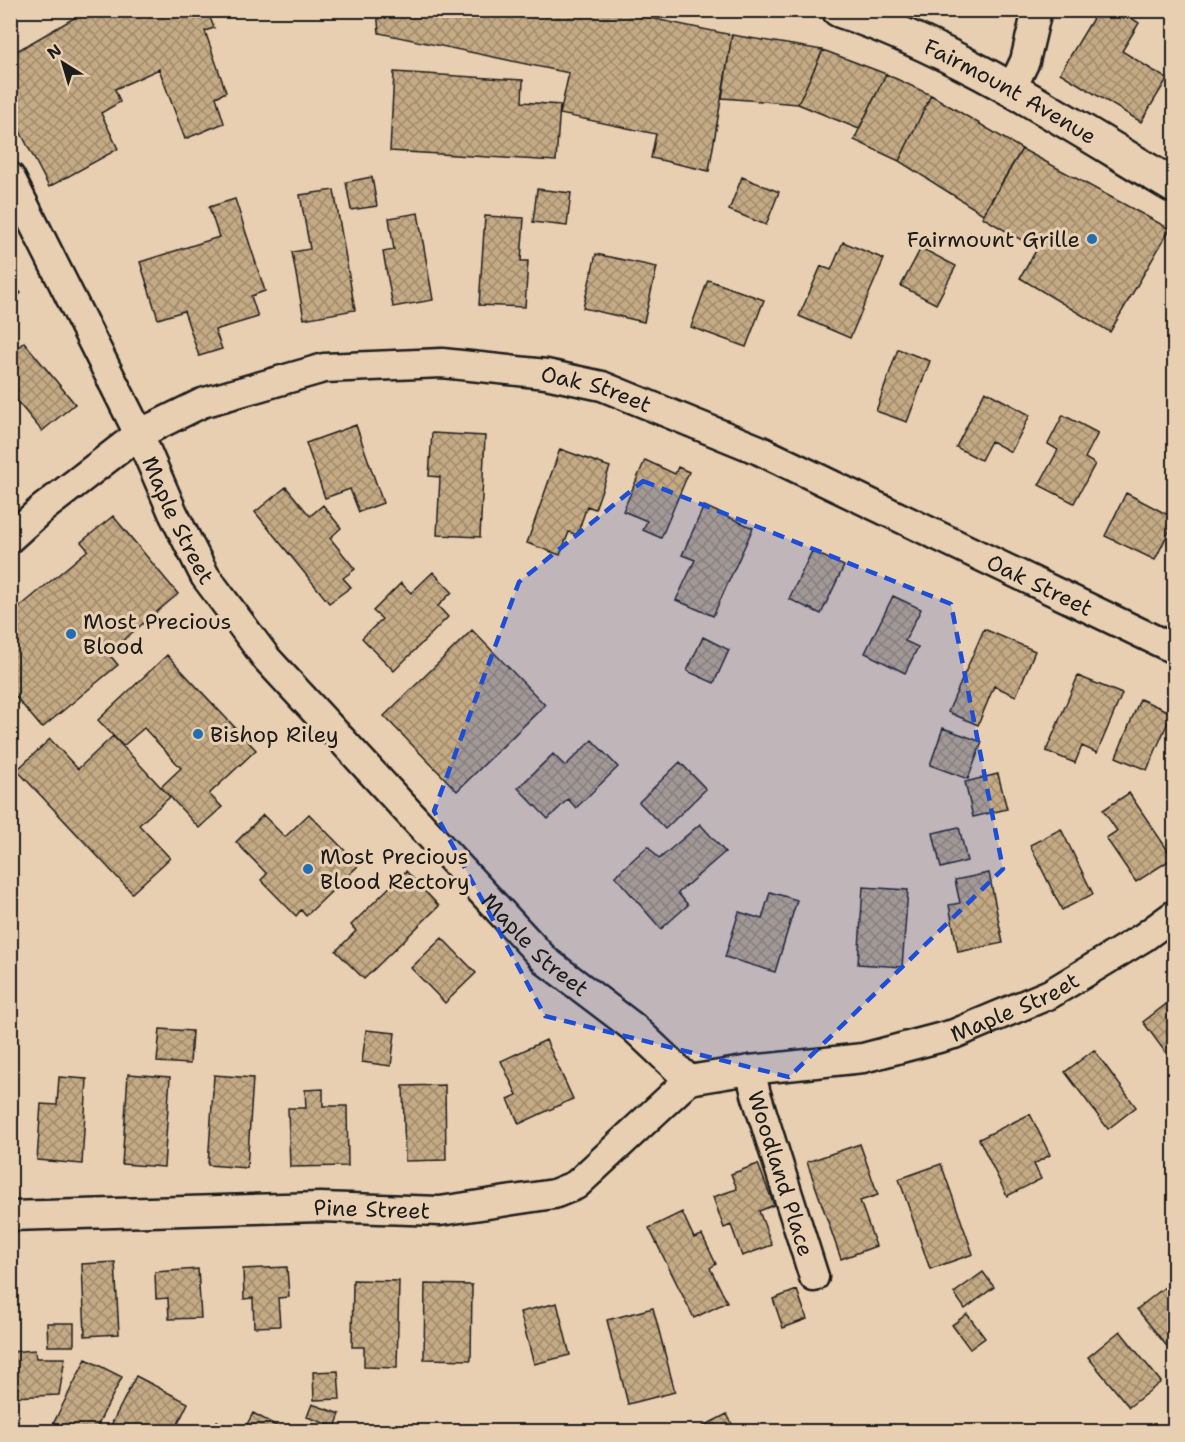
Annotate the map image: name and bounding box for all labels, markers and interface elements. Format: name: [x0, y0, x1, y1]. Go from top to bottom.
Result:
street label: Fairmount Avenue: [919, 32, 1102, 151]
north arrow: [33, 33, 93, 93]
text: N: [43, 39, 66, 64]
place label: Fairmount Grille: [907, 225, 1080, 254]
marker: Fairmount Grille: [1085, 232, 1099, 246]
street label: Oak Street: [538, 359, 656, 419]
street label: Maple Street: [136, 452, 221, 590]
street label: Oak Street: [982, 547, 1098, 622]
place label: Most Precious Blood: [83, 607, 232, 661]
marker: Most Precious Blood: [64, 627, 78, 641]
place label: Bishop Riley: [210, 720, 339, 749]
marker: Bishop Riley: [191, 727, 205, 741]
place label: Most Precious Blood Rectory: [320, 842, 470, 896]
marker: Most Precious Blood Rectory: [301, 862, 315, 876]
street label: Maple Street: [476, 886, 595, 1003]
street label: Maple Street: [946, 965, 1084, 1048]
street label: Woodland Place: [741, 1087, 821, 1260]
street label: Pine Street: [313, 1192, 431, 1225]

